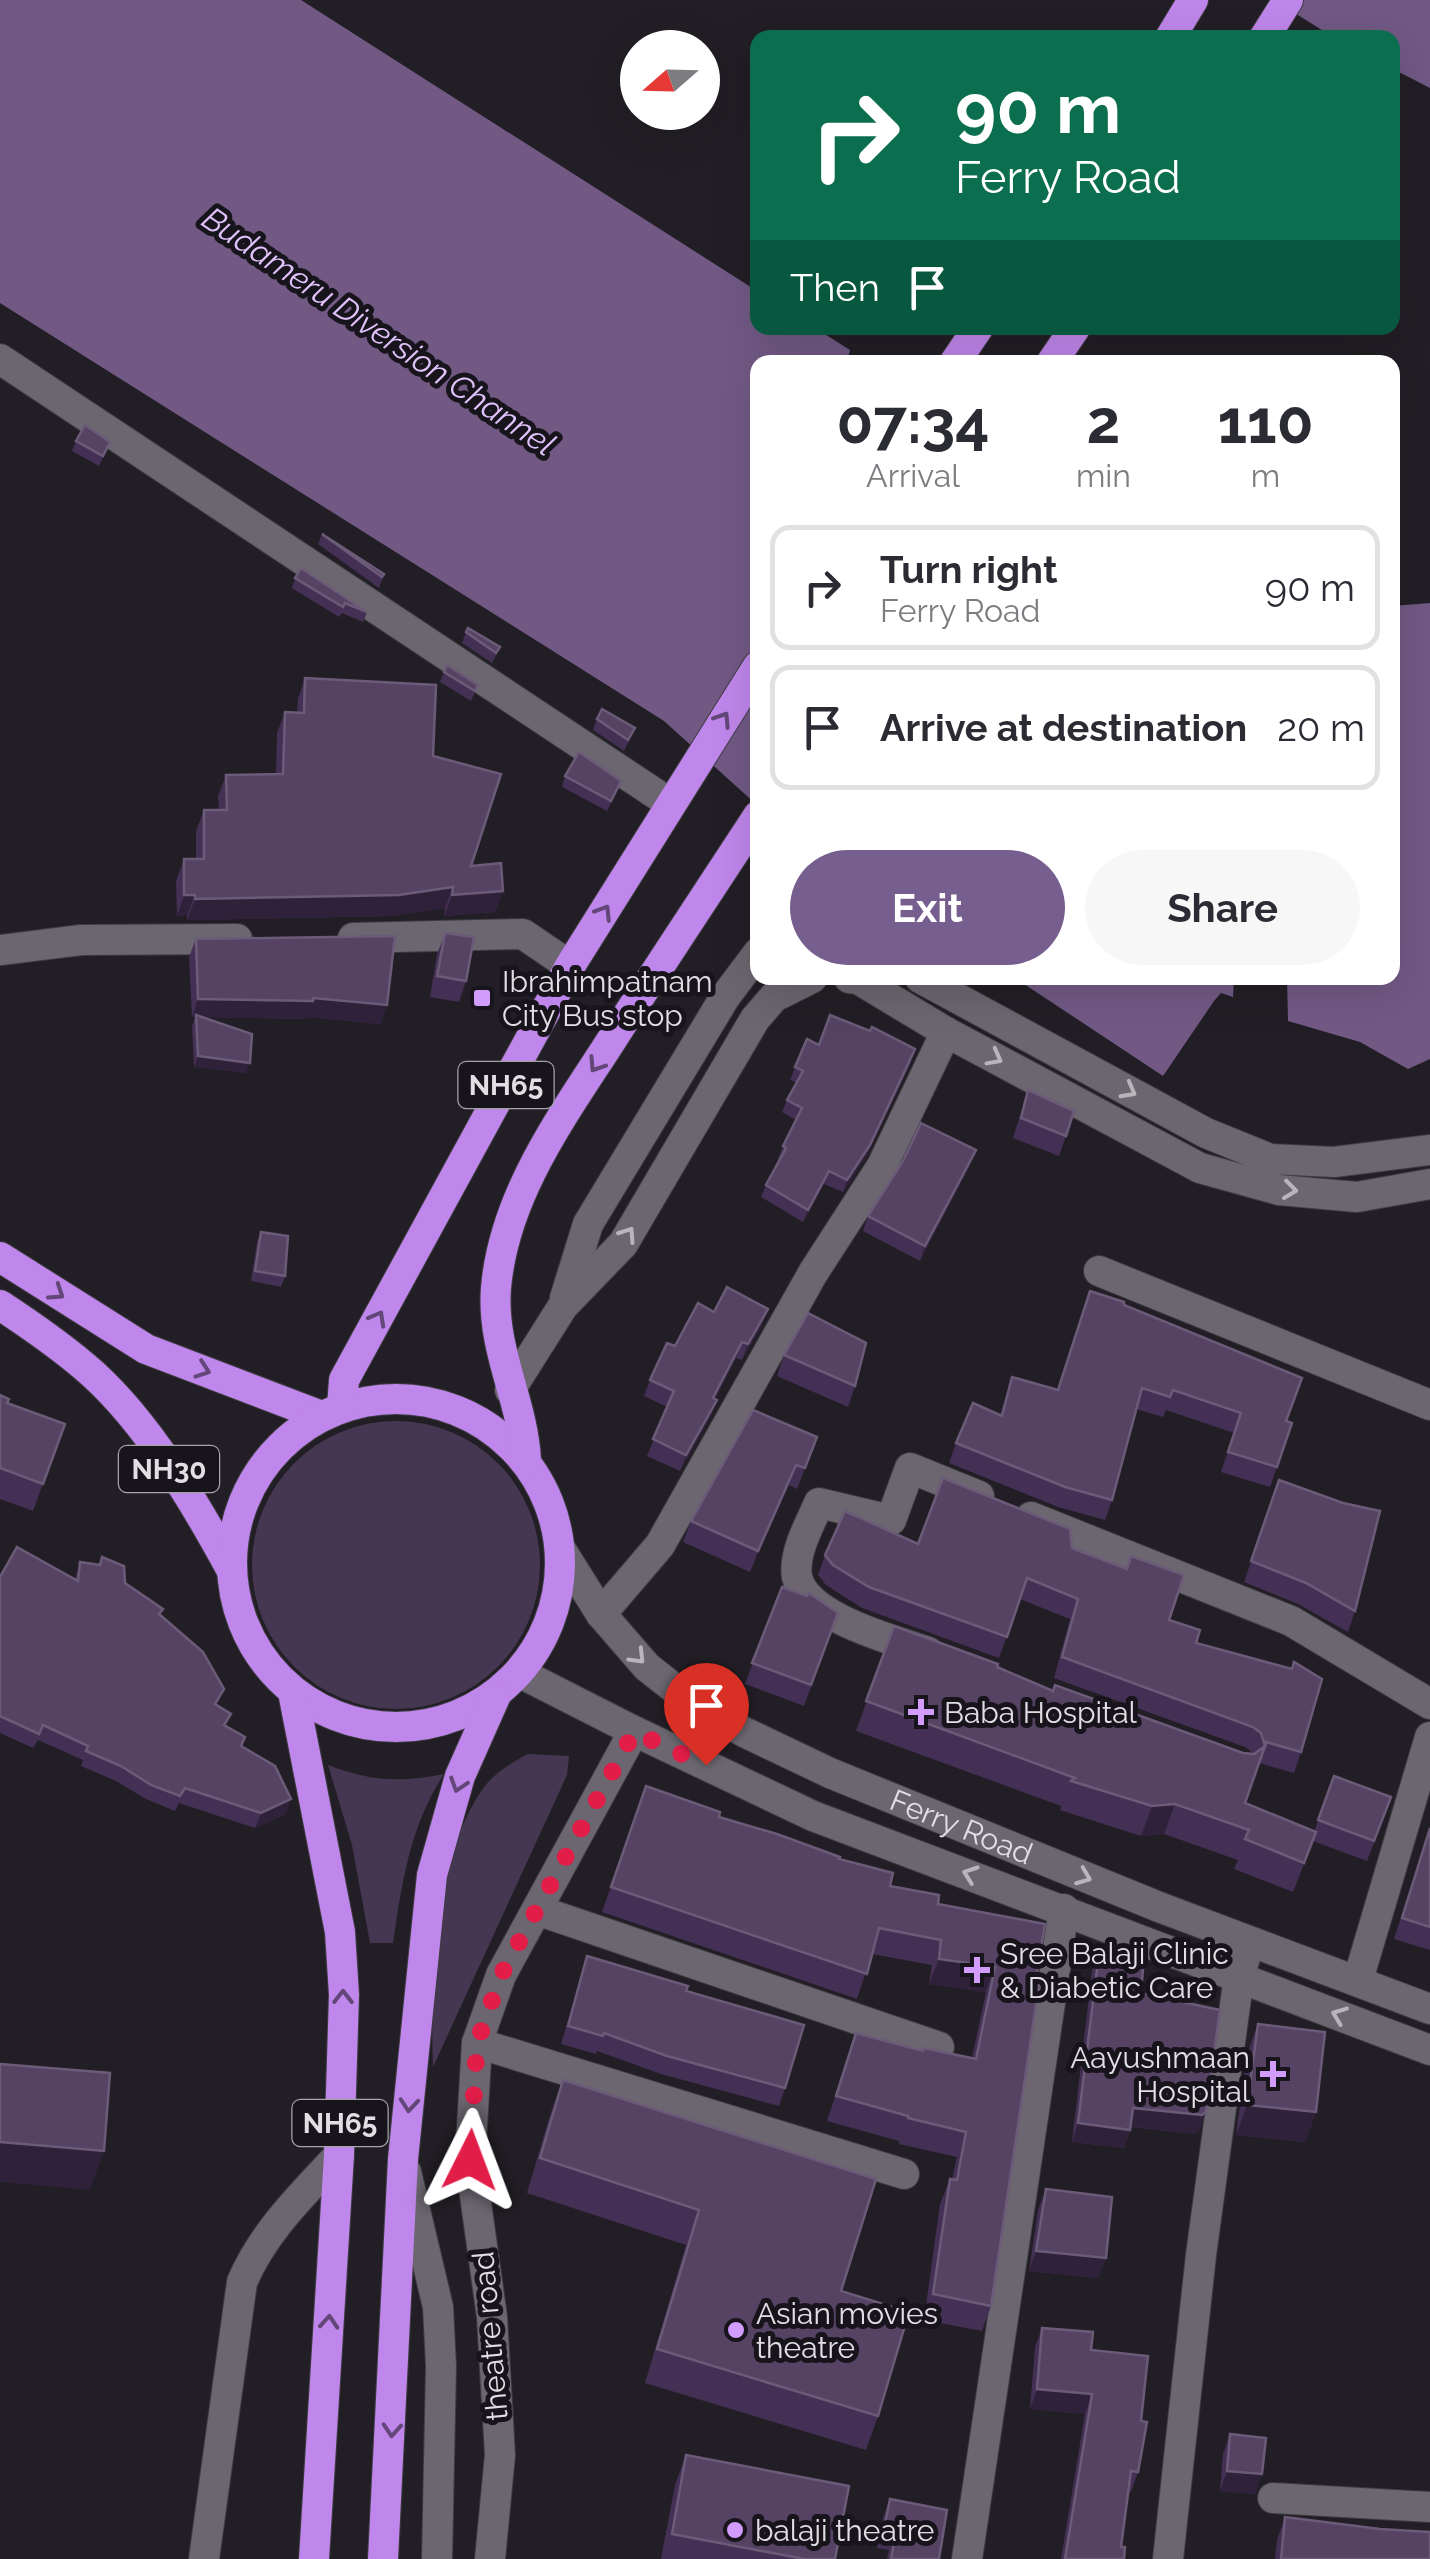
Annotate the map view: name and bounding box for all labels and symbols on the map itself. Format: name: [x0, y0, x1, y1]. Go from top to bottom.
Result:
north arrow: [620, 30, 720, 130]
water label: Budameru Diversion Channel: [196, 199, 562, 463]
one-way arrow: [711, 712, 730, 730]
one-way arrow: [591, 905, 610, 923]
place label: Ibrahimpatnam City Bus stop: [502, 964, 713, 1033]
marker: Ibrahimpatnam City Bus stop: [471, 987, 493, 1009]
one-way arrow: [985, 1046, 1003, 1065]
one-way arrow: [589, 1054, 608, 1072]
road number: NH65: [458, 1062, 554, 1108]
one-way arrow: [1118, 1078, 1136, 1098]
one-way arrow: [1282, 1179, 1298, 1200]
one-way arrow: [616, 1227, 634, 1246]
one-way arrow: [47, 1281, 65, 1300]
one-way arrow: [365, 1311, 385, 1329]
one-way arrow: [194, 1358, 211, 1379]
road number: NH30: [119, 1446, 219, 1492]
one-way arrow: [626, 1645, 644, 1664]
pin: [664, 1663, 749, 1766]
place label: Baba Hospital: [944, 1695, 1138, 1730]
marker: Baba Hospital: [908, 1699, 934, 1725]
one-way arrow: [450, 1776, 470, 1793]
street label: Ferry Road: [885, 1782, 1038, 1871]
one-way arrow: [1074, 1865, 1091, 1885]
one-way arrow: [962, 1866, 980, 1886]
place label: Sree Balaji Clinic & Diabetic Care: [1000, 1936, 1229, 2005]
marker: Sree Balaji Clinic & Diabetic Care: [964, 1957, 990, 1983]
one-way arrow: [332, 1989, 354, 2004]
one-way arrow: [1331, 2006, 1349, 2026]
place label: Aayushmaan Hospital: [1070, 2040, 1251, 2109]
marker: Aayushmaan Hospital: [1260, 2061, 1286, 2087]
one-way arrow: [398, 2098, 420, 2114]
road number: NH65: [292, 2100, 388, 2146]
position arrow: [418, 2108, 522, 2212]
street label: theatre road: [465, 2250, 515, 2422]
place label: Asian movies theatre: [756, 2296, 938, 2365]
one-way arrow: [318, 2314, 339, 2330]
marker: Asian movies theatre: [725, 2319, 747, 2341]
one-way arrow: [382, 2422, 403, 2438]
place label: balaji theatre: [755, 2513, 934, 2548]
marker: balaji theatre: [724, 2519, 746, 2541]

